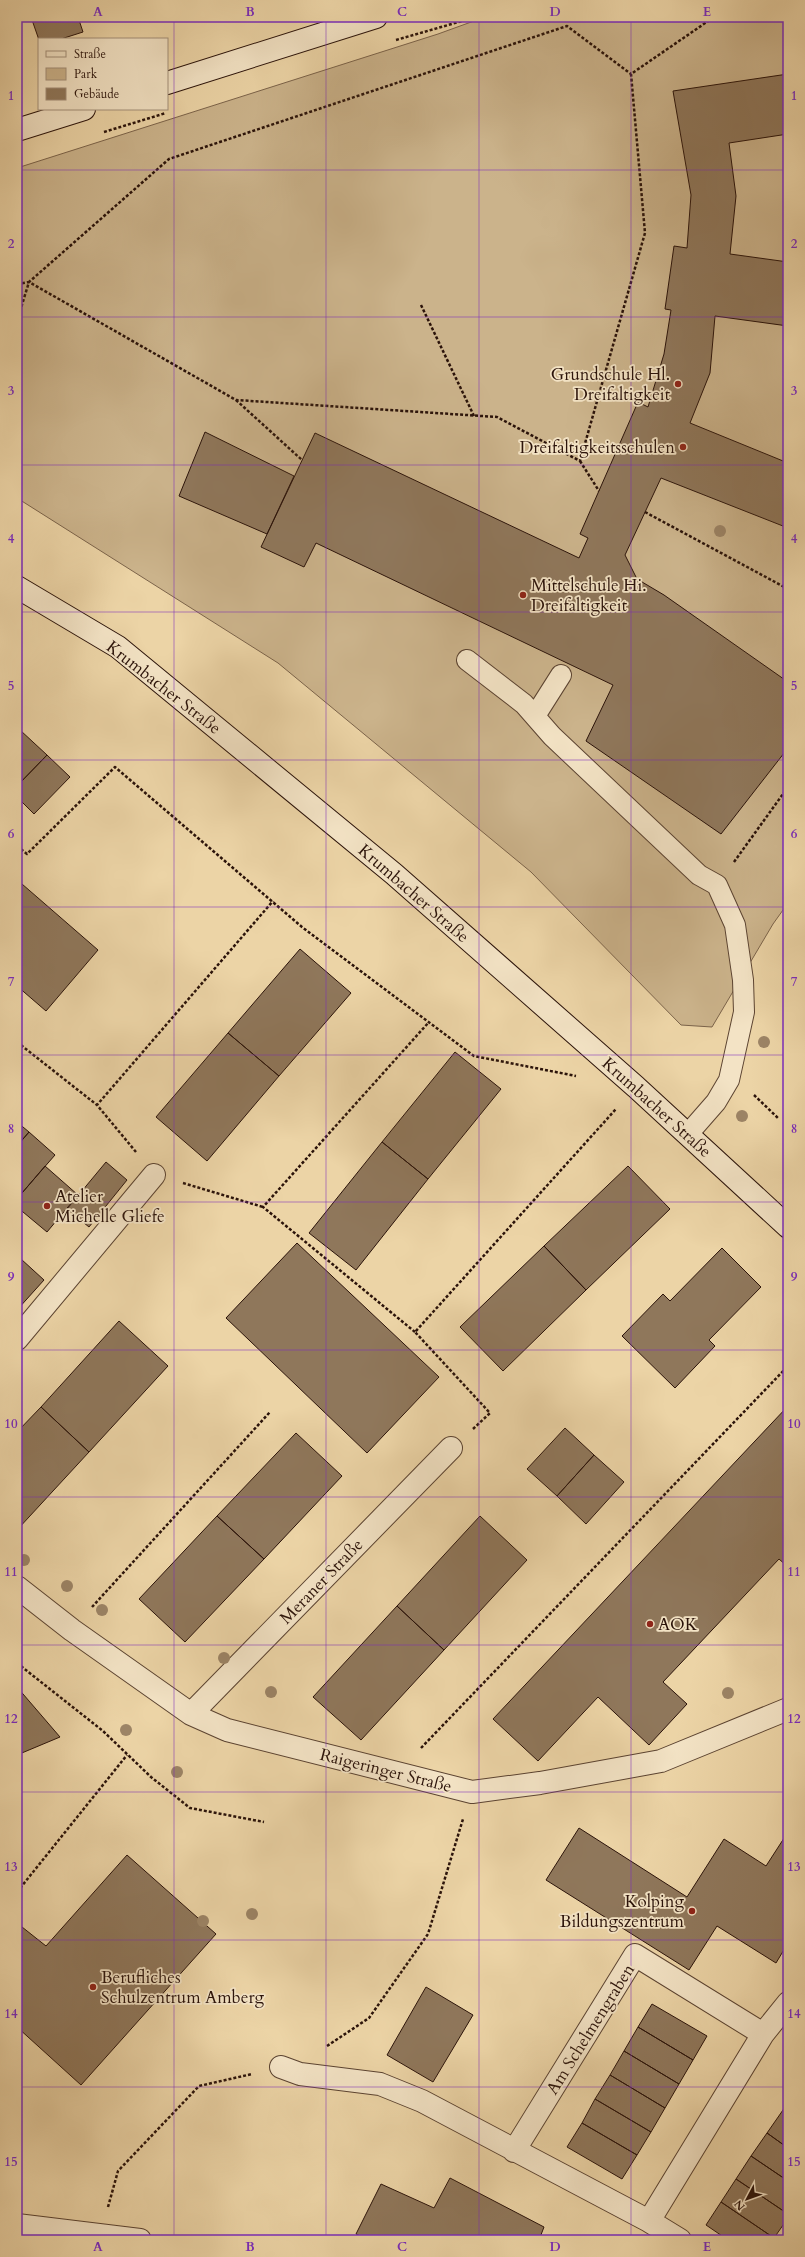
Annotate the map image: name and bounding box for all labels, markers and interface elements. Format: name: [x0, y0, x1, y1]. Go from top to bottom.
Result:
text: A: [93, 3, 103, 21]
text: B: [245, 3, 255, 21]
text: C: [397, 3, 407, 21]
text: D: [549, 3, 561, 21]
text: E: [703, 3, 711, 21]
legend: [38, 38, 168, 110]
text: Straße: [74, 46, 106, 62]
text: Park: [74, 66, 98, 82]
text: Gebäude: [74, 86, 119, 102]
text: 1: [8, 87, 14, 105]
text: 1: [791, 87, 797, 105]
text: 2: [8, 235, 15, 253]
text: 2: [791, 235, 798, 253]
place label: Grundschule Hl. Dreifaltigkeit: [551, 363, 671, 406]
marker: Grundschule Hl. Dreifaltigkeit: [673, 379, 683, 389]
text: 3: [8, 382, 15, 400]
text: 3: [791, 382, 798, 400]
place label: Dreifaltigkeitsschulen: [519, 436, 675, 459]
marker: Dreifaltigkeitsschulen: [678, 442, 688, 452]
text: 4: [8, 530, 15, 548]
text: 4: [791, 530, 798, 548]
place label: Mittelschule Hi. Dreifaltigkeit: [531, 574, 647, 617]
marker: Mittelschule Hi. Dreifaltigkeit: [518, 590, 528, 600]
street label: Krumbacher Straße: [101, 635, 226, 740]
text: 5: [8, 677, 14, 695]
text: 5: [791, 677, 797, 695]
text: 6: [8, 825, 15, 843]
text: 6: [791, 825, 798, 843]
street label: Krumbacher Straße: [353, 839, 474, 948]
text: 7: [8, 973, 15, 991]
text: 7: [791, 973, 798, 991]
street label: Krumbacher Straße: [597, 1052, 716, 1163]
text: 8: [8, 1120, 14, 1138]
text: 8: [791, 1120, 797, 1138]
place label: Atelier Michelle Gliefe: [55, 1185, 165, 1228]
marker: Atelier Michelle Gliefe: [42, 1201, 52, 1211]
text: 9: [8, 1268, 15, 1286]
text: 9: [791, 1268, 798, 1286]
text: 10: [4, 1415, 18, 1433]
text: 10: [787, 1415, 801, 1433]
street label: Meraner Straße: [275, 1534, 368, 1629]
text: 11: [4, 1563, 18, 1581]
text: 11: [787, 1563, 801, 1581]
place label: AOK: [658, 1613, 698, 1636]
marker: AOK: [645, 1619, 655, 1629]
text: 12: [4, 1710, 18, 1728]
text: 12: [787, 1710, 801, 1728]
street label: Raigeringer Straße: [318, 1743, 454, 1798]
text: 13: [4, 1858, 18, 1876]
text: 13: [787, 1858, 801, 1876]
place label: Kolping Bildungszentrum: [560, 1890, 685, 1933]
marker: Kolping Bildungszentrum: [687, 1906, 697, 1916]
street label: Am Schelmengraben: [541, 1959, 640, 2099]
place label: Berufliches Schulzentrum Amberg: [101, 1966, 265, 2009]
marker: Berufliches Schulzentrum Amberg: [88, 1982, 98, 1992]
text: 14: [4, 2005, 18, 2023]
text: 14: [787, 2005, 801, 2023]
text: 15: [4, 2153, 18, 2171]
text: 15: [787, 2153, 801, 2171]
north arrow: [727, 2179, 767, 2219]
text: N: [731, 2196, 749, 2214]
text: A: [93, 2238, 103, 2256]
text: B: [245, 2238, 255, 2256]
text: C: [397, 2238, 407, 2256]
text: D: [549, 2238, 561, 2256]
text: E: [703, 2238, 711, 2256]

